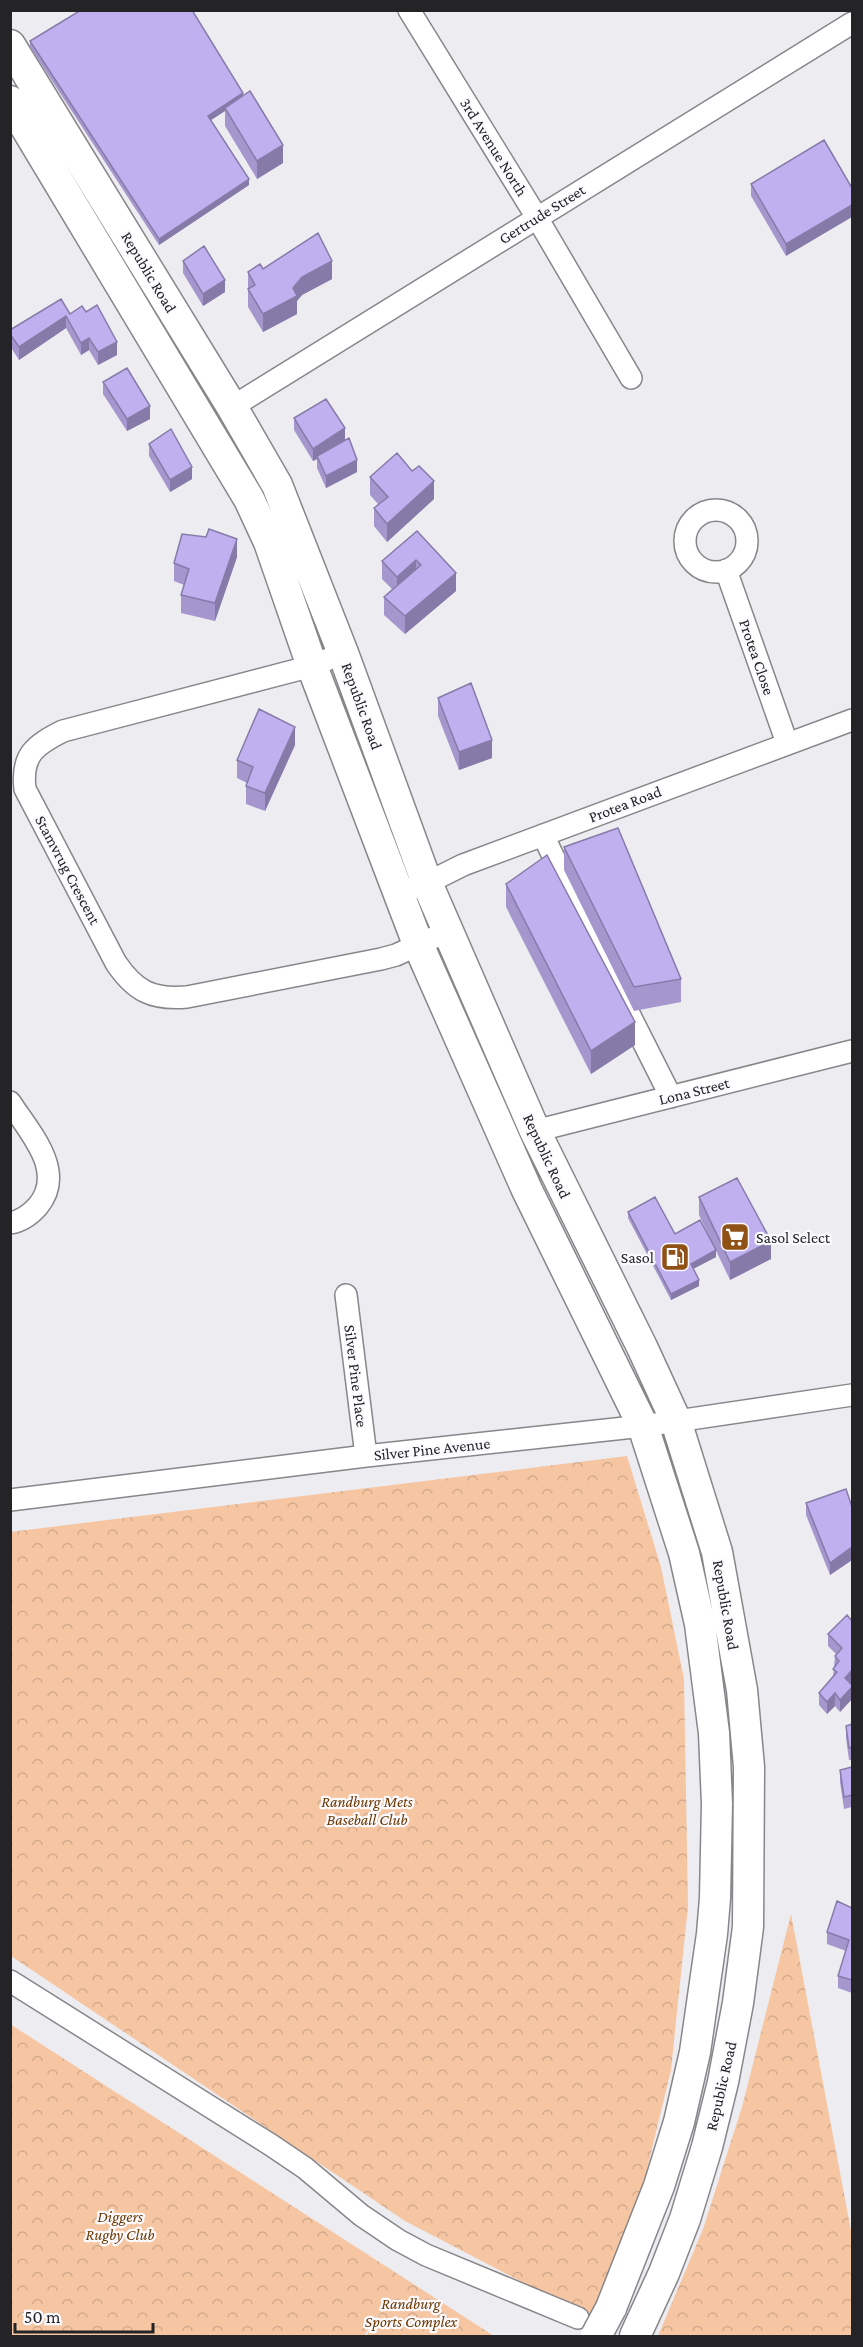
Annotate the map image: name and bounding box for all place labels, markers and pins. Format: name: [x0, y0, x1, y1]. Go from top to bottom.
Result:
supermarket icon: Sasol Select: [719, 1221, 751, 1253]
place label: Sasol Select: [756, 1229, 831, 1246]
fuel station icon: Sasol: [659, 1241, 691, 1273]
place label: Sasol: [621, 1249, 654, 1266]

